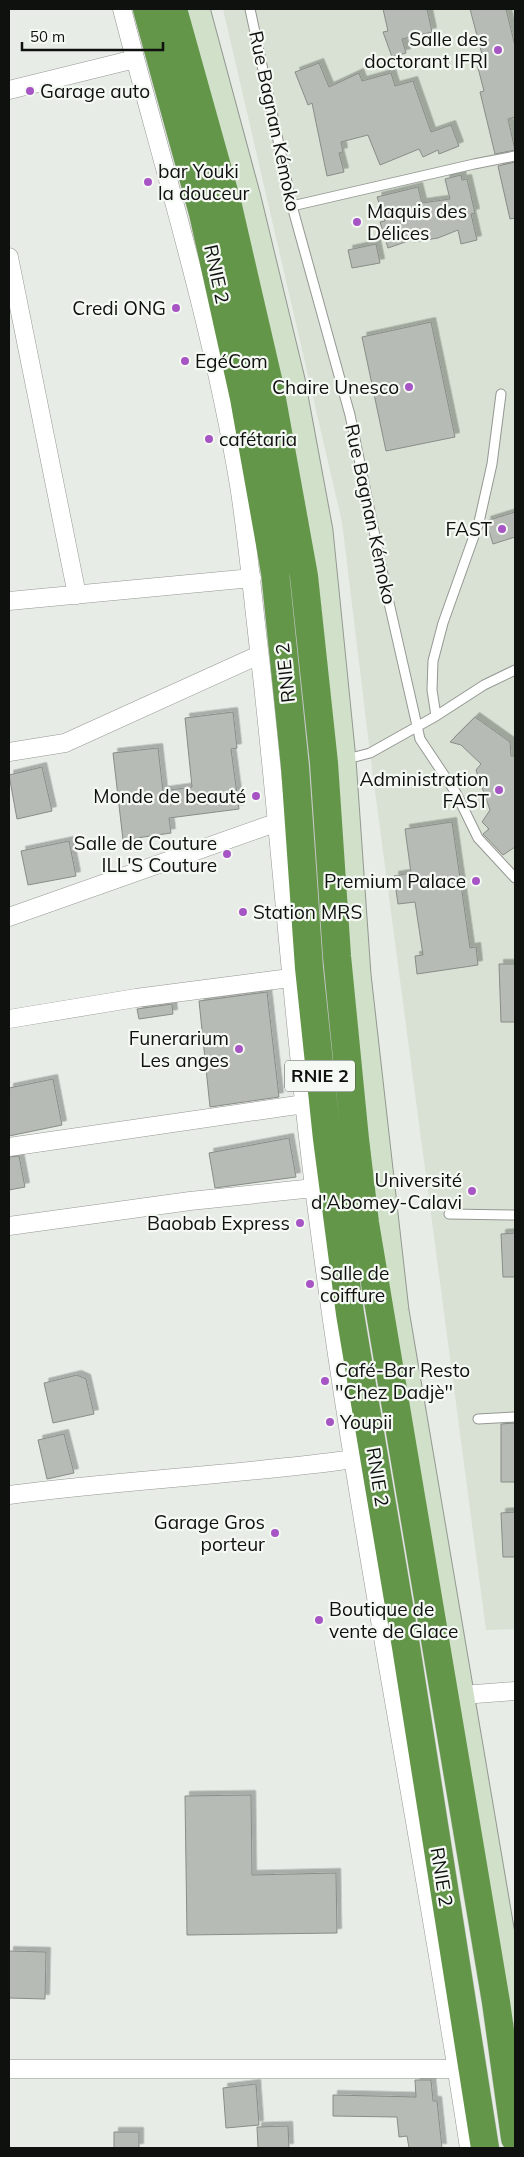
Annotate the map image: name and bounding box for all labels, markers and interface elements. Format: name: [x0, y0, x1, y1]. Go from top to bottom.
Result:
scale bar: [22, 20, 164, 52]
text: 50 m: [30, 27, 65, 46]
place label: Salle des doctorant IFRI: [364, 27, 488, 73]
street label: Rue Bagnan Kémoko: [244, 29, 306, 213]
marker: Salle des doctorant IFRI: [492, 44, 504, 56]
place label: Garage auto: [40, 79, 150, 103]
marker: Garage auto: [24, 85, 36, 97]
place label: bar Youki la douceur: [158, 159, 250, 205]
marker: bar Youki la douceur: [142, 176, 154, 188]
place label: Maquis des Délices: [367, 199, 467, 245]
marker: Maquis des Délices: [351, 216, 363, 228]
street label: RNIE 2: [199, 242, 235, 306]
place label: Credi ONG: [72, 296, 166, 320]
marker: Credi ONG: [170, 302, 182, 314]
place label: EgéCom: [195, 349, 268, 373]
marker: EgéCom: [179, 355, 191, 367]
place label: Chaire Unesco: [272, 375, 399, 399]
marker: Chaire Unesco: [403, 381, 415, 393]
street label: Rue Bagnan Kémoko: [340, 422, 402, 606]
place label: cafétaria: [219, 427, 297, 451]
marker: cafétaria: [203, 433, 215, 445]
place label: FAST: [446, 517, 493, 541]
marker: FAST: [496, 523, 508, 535]
street label: RNIE 2: [270, 642, 300, 704]
place label: Administration FAST: [360, 767, 490, 813]
place label: Monde de beauté: [93, 784, 246, 808]
marker: Administration FAST: [493, 784, 505, 796]
marker: Monde de beauté: [250, 790, 262, 802]
place label: Salle de Couture ILL'S Couture: [74, 831, 217, 877]
marker: Salle de Couture ILL'S Couture: [221, 848, 233, 860]
place label: Premium Palace: [324, 869, 466, 893]
marker: Premium Palace: [470, 875, 482, 887]
place label: Station MRS: [253, 900, 362, 924]
marker: Station MRS: [237, 906, 249, 918]
place label: Funerarium Les anges: [129, 1026, 229, 1072]
marker: Funerarium Les anges: [233, 1043, 245, 1055]
road number: RNIE 2: [285, 1060, 355, 1092]
place label: Université d'Abomey-Calavi: [311, 1168, 462, 1214]
marker: Université d'Abomey-Calavi: [466, 1185, 478, 1197]
place label: Baobab Express: [147, 1211, 290, 1235]
marker: Baobab Express: [294, 1217, 306, 1229]
place label: Salle de coiffure: [320, 1261, 389, 1307]
marker: Salle de coiffure: [304, 1278, 316, 1290]
place label: Café-Bar Resto ''Chez Dadjè'': [335, 1358, 470, 1404]
marker: Café-Bar Resto ''Chez Dadjè'': [319, 1375, 331, 1387]
place label: Youpii: [339, 1410, 392, 1434]
marker: Youpii: [324, 1416, 336, 1428]
street label: RNIE 2: [361, 1446, 395, 1508]
place label: Garage Gros porteur: [154, 1510, 265, 1556]
marker: Garage Gros porteur: [269, 1527, 281, 1539]
place label: Boutique de vente de Glace: [329, 1597, 458, 1643]
marker: Boutique de vente de Glace: [313, 1614, 325, 1626]
street label: RNIE 2: [425, 1846, 459, 1908]

